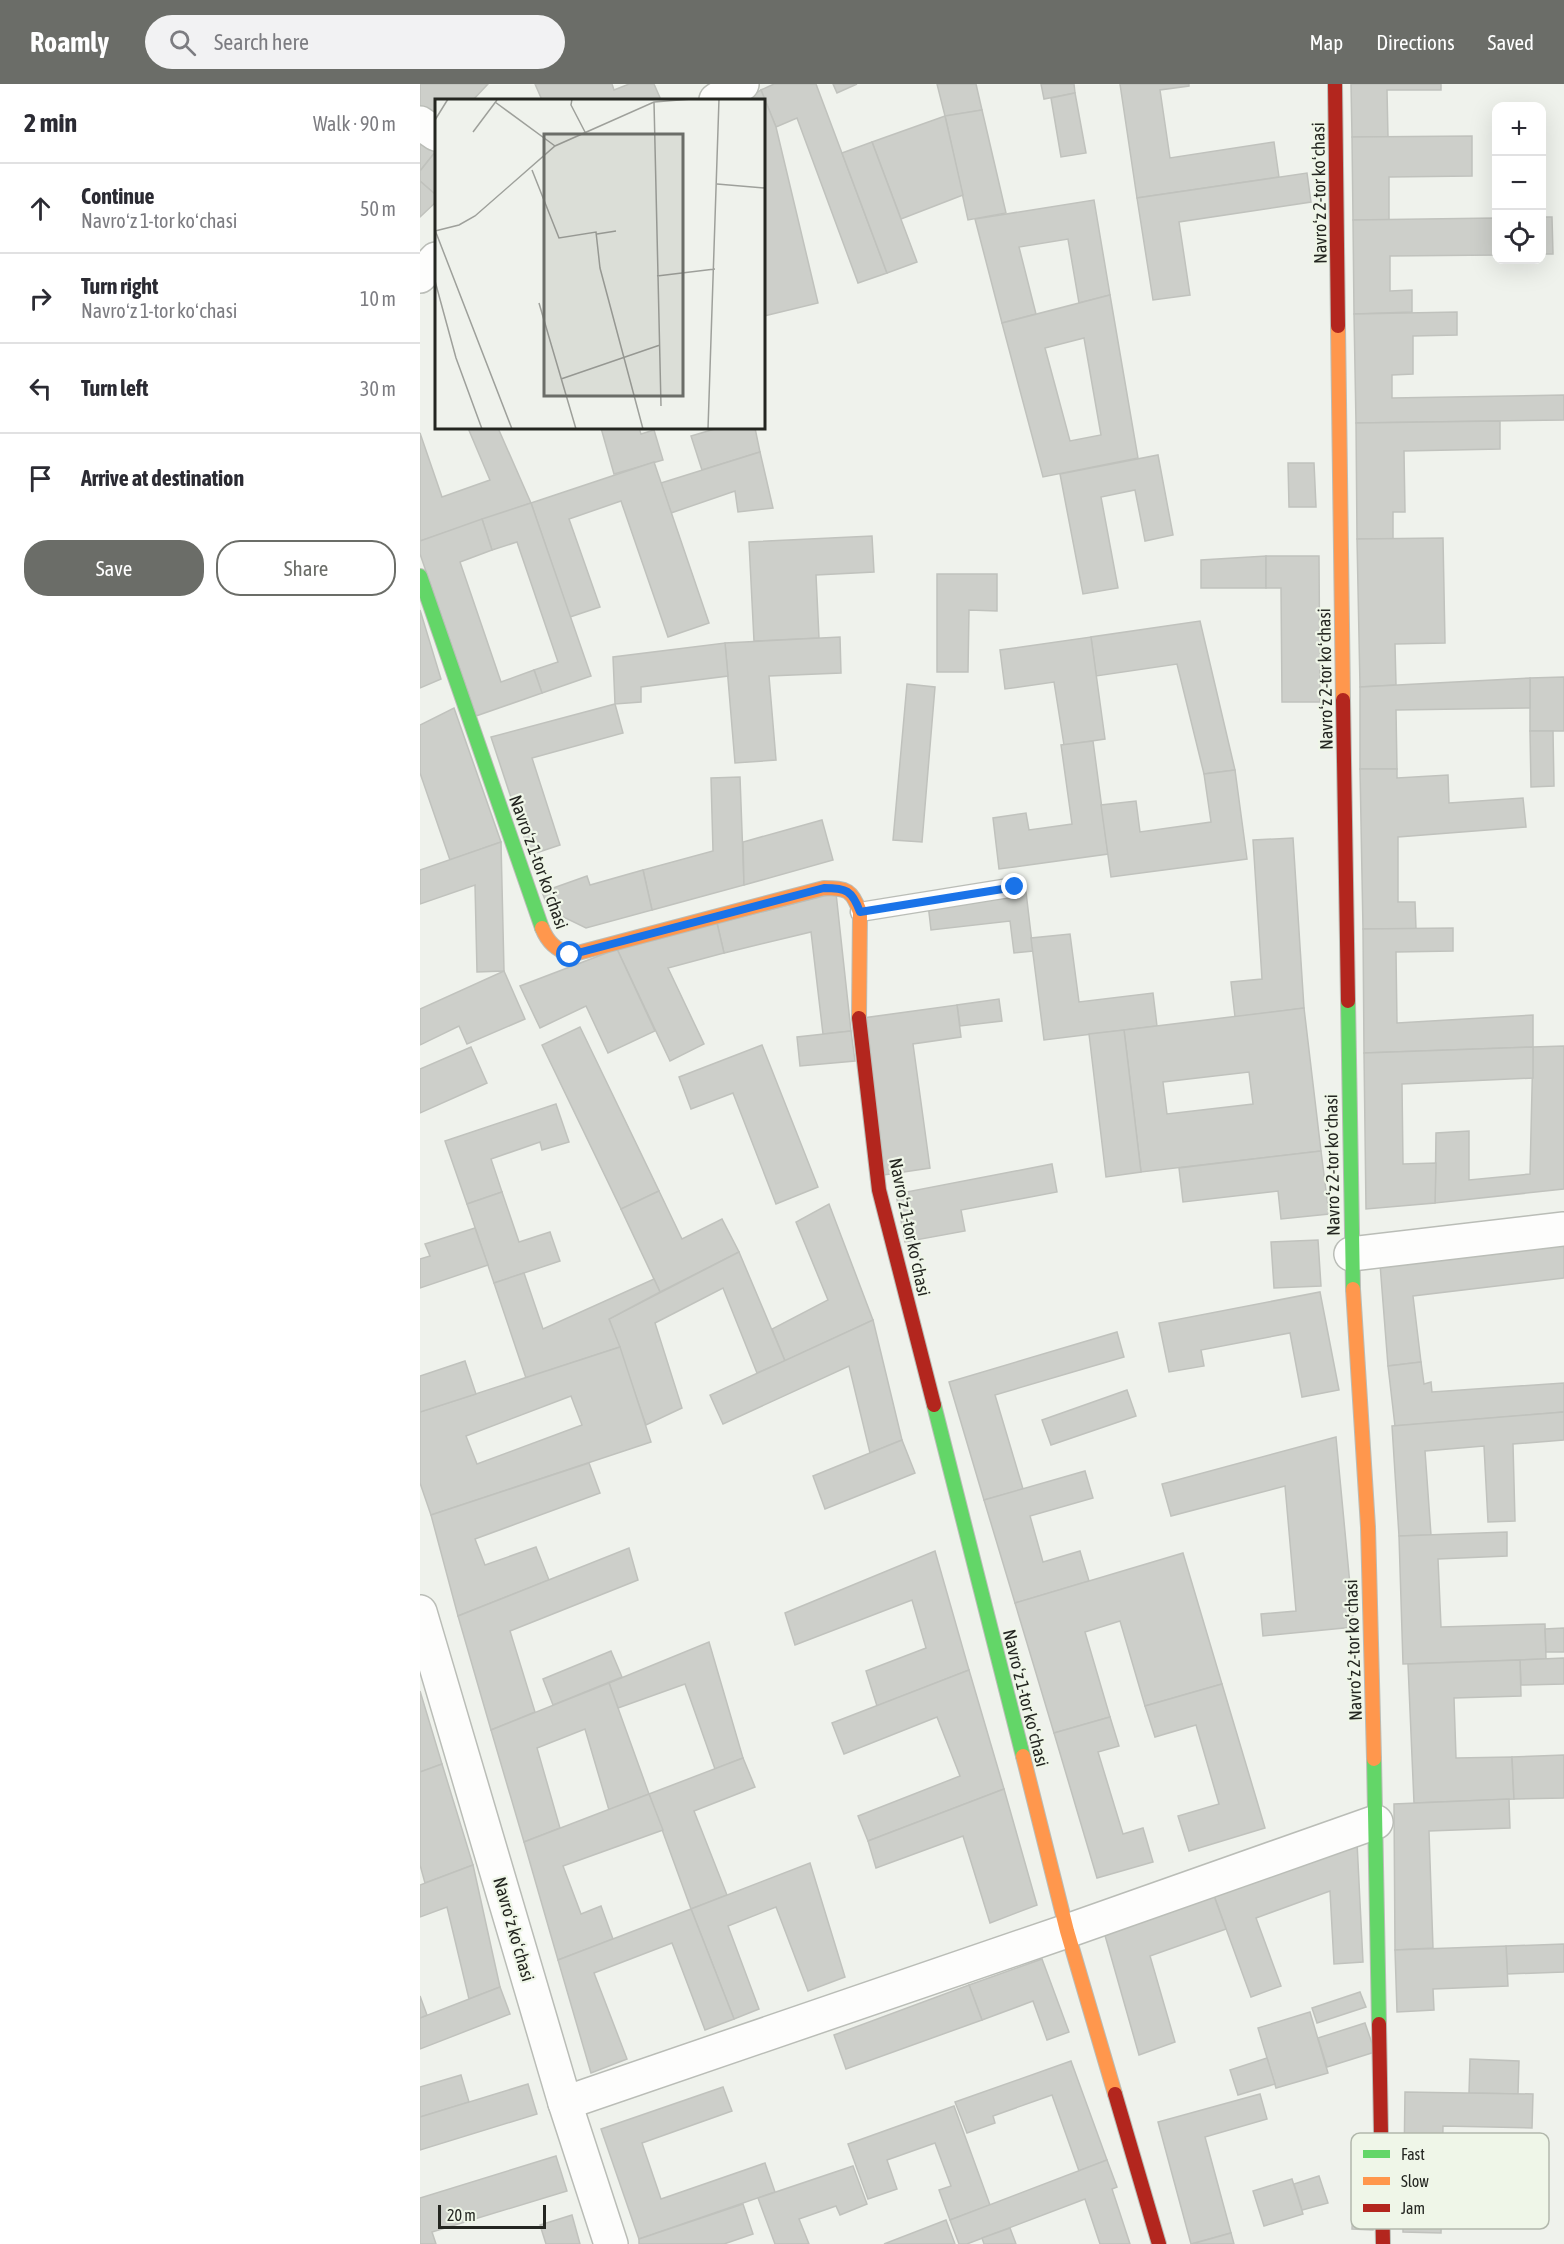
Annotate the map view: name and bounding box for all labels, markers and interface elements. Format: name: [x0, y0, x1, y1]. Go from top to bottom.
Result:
search box: [145, 15, 565, 69]
text: Roamly: [30, 26, 109, 58]
icon: search: [166, 26, 199, 59]
text: Search here: [214, 29, 309, 55]
text: Map: [1309, 30, 1343, 54]
text: Directions: [1376, 30, 1455, 54]
text: Saved: [1488, 30, 1534, 54]
inset map: [435, 99, 765, 429]
map controls: [1492, 102, 1546, 264]
button: +: [1492, 102, 1546, 156]
text: 2 min: [24, 108, 77, 138]
text: Walk · 90 m: [313, 112, 396, 135]
street label: Navroʻz 2-tor koʻchasi: [1307, 122, 1331, 264]
button: −: [1492, 156, 1546, 210]
text: Continue: [81, 183, 155, 209]
icon: ahead: [24, 192, 57, 225]
text: 50 m: [360, 197, 396, 220]
text: Navroʻz 1-tor koʻchasi: [81, 209, 237, 232]
button: locate: [1492, 210, 1546, 264]
text: Turn right: [81, 273, 158, 299]
icon: right: [24, 282, 57, 315]
text: 10 m: [360, 287, 396, 310]
text: Navroʻz 1-tor koʻchasi: [81, 299, 237, 322]
icon: left: [24, 372, 57, 405]
text: Turn left: [81, 375, 148, 401]
text: 30 m: [360, 377, 396, 400]
icon: arrive: [24, 462, 57, 495]
text: Arrive at destination: [81, 465, 244, 491]
button: Save: [24, 540, 204, 596]
button: Share: [216, 540, 396, 596]
street label: Navroʻz 2-tor koʻchasi: [1313, 608, 1337, 750]
street label: Navroʻz 1-tor koʻchasi: [505, 792, 573, 932]
route end: [1001, 873, 1027, 899]
route start: [556, 941, 582, 967]
street label: Navroʻz 2-tor koʻchasi: [1320, 1094, 1344, 1236]
street label: Navroʻz 1-tor koʻchasi: [885, 1156, 935, 1298]
street label: Navroʻz 2-tor koʻchasi: [1340, 1579, 1366, 1721]
street label: Navroʻz 1-tor koʻchasi: [999, 1627, 1053, 1769]
street label: Navroʻz koʻchasi: [489, 1874, 539, 1984]
legend: [1351, 2133, 1549, 2229]
text: Fast: [1401, 2145, 1425, 2163]
text: Slow: [1401, 2172, 1429, 2190]
text: Jam: [1401, 2199, 1425, 2217]
scale bar: [438, 2202, 546, 2230]
text: 20 m: [447, 2206, 476, 2224]

